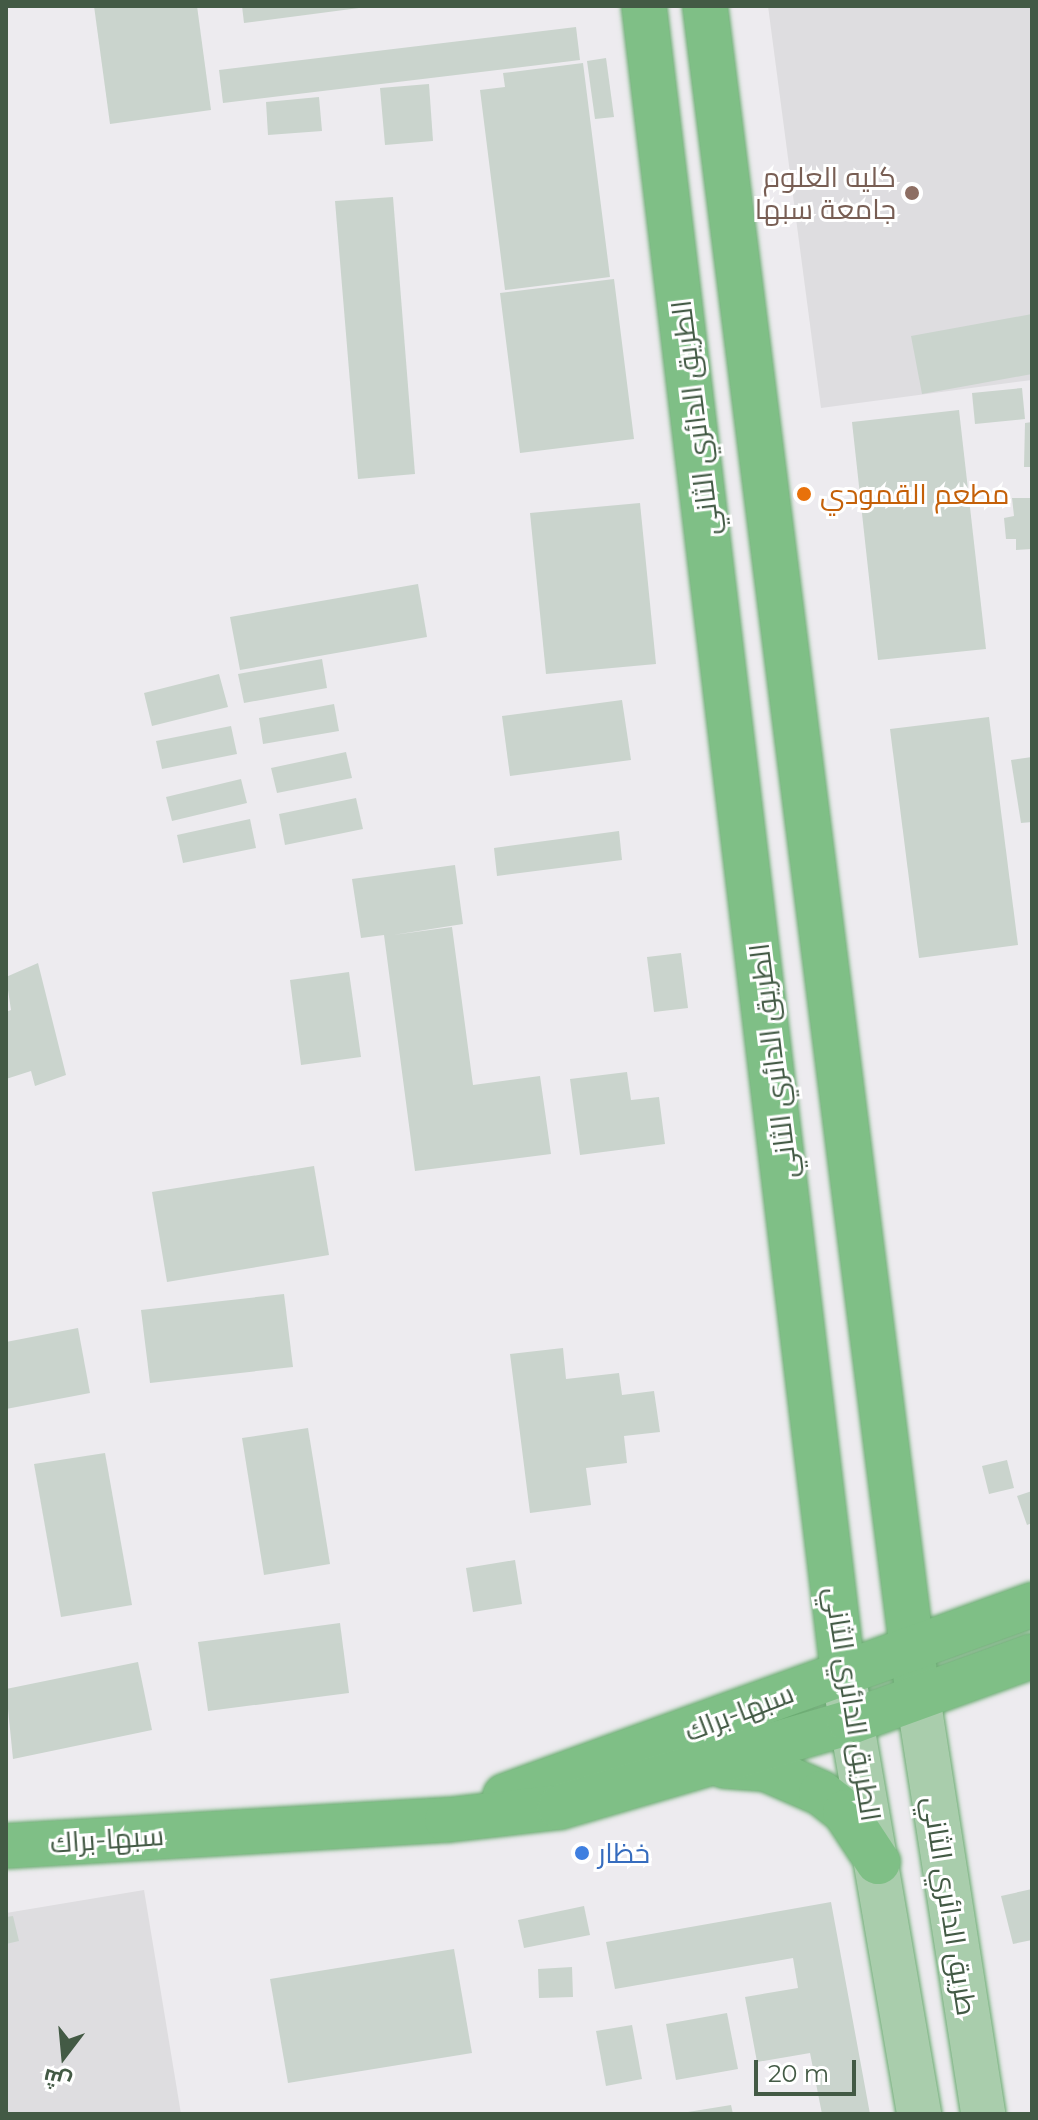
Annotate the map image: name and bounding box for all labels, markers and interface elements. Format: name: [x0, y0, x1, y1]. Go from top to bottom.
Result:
place label: كليه العلوم جامعة سبها: [755, 160, 896, 226]
marker: كليه العلوم جامعة سبها: [903, 184, 921, 202]
street label: الطريق الدائري الثاني: [664, 298, 726, 538]
place label: مطعم القمودي: [820, 477, 1009, 511]
marker: مطعم القمودي: [795, 485, 813, 503]
street label: الطريق الدائري الثاني: [742, 941, 804, 1181]
street label: الطريق الدائري الثاني: [818, 1584, 888, 1824]
street label: سبها-براك: [680, 1676, 798, 1748]
street label: طريق الدائري الثاني: [916, 1794, 984, 2018]
street label: سبها-براك: [49, 1818, 165, 1860]
place label: خظار: [598, 1836, 650, 1870]
marker: خظار: [573, 1844, 591, 1862]
north arrow: [24, 2016, 104, 2096]
scale bar: [758, 2044, 860, 2094]
text: 20 m: [768, 2059, 829, 2088]
text: ش: [40, 2063, 75, 2096]

